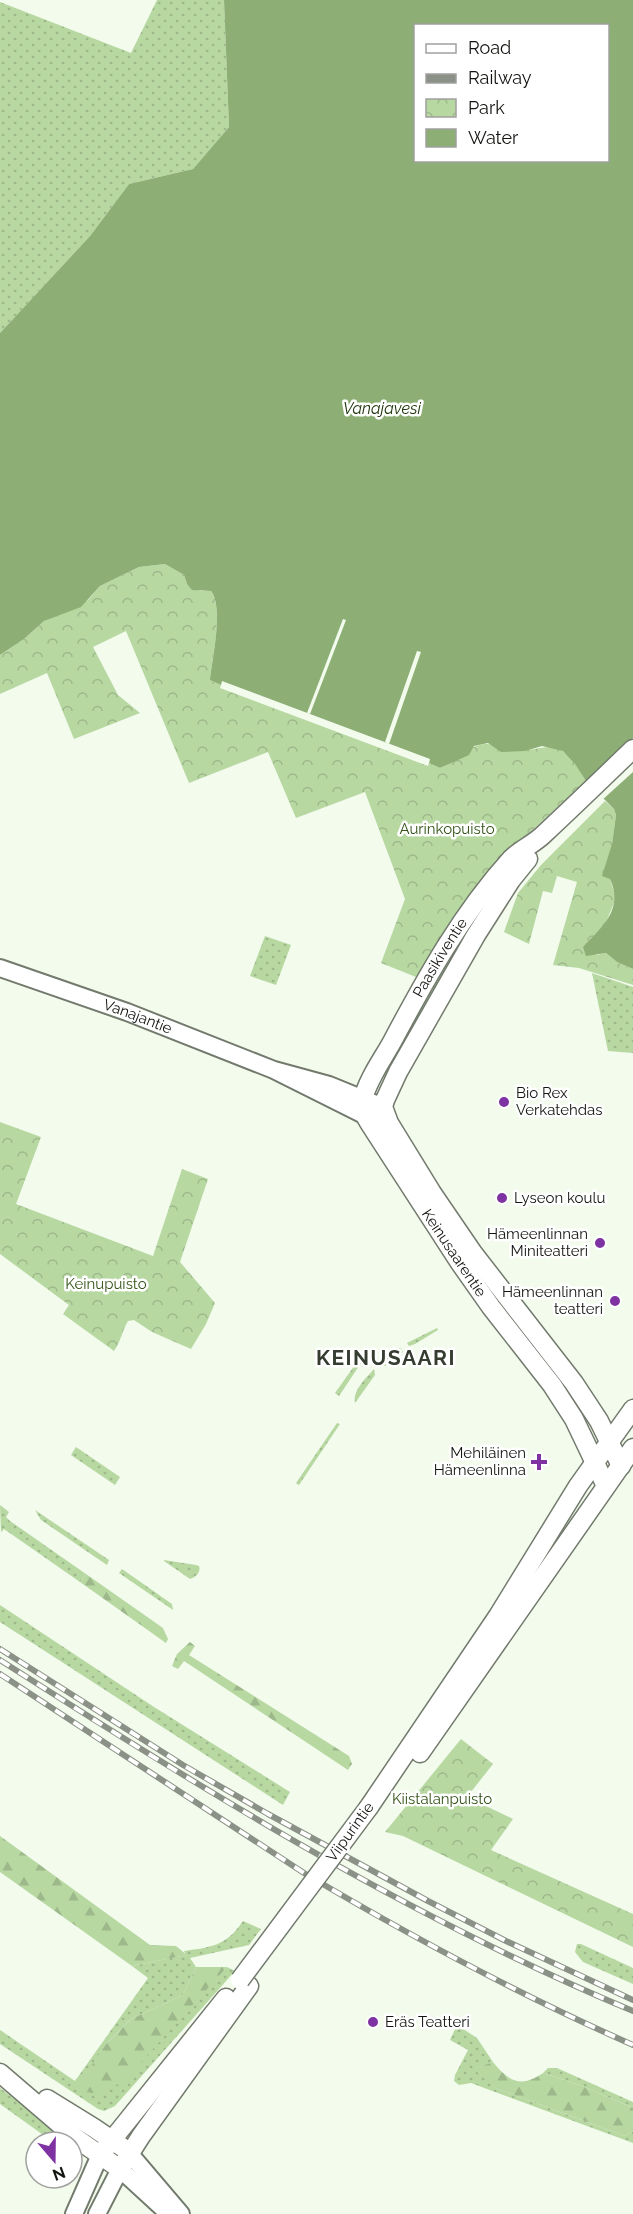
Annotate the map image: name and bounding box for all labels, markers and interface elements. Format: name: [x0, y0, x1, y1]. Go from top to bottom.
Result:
legend: [414, 24, 609, 162]
text: Road: [468, 37, 511, 58]
text: Railway: [468, 67, 532, 88]
text: Park: [468, 97, 505, 118]
text: Water: [468, 127, 519, 148]
water label: Vanajavesi: [343, 399, 421, 418]
park label: Aurinkopuisto: [399, 820, 495, 838]
street label: Paasikiventie: [409, 914, 471, 1001]
street label: Vanajantie: [101, 996, 175, 1038]
place label: Bio Rex Verkatehdas: [516, 1084, 602, 1119]
marker: Bio Rex Verkatehdas: [497, 1095, 511, 1109]
place label: Lyseon koulu: [514, 1189, 605, 1207]
marker: Lyseon koulu: [495, 1191, 509, 1205]
street label: Keinusaarentie: [418, 1206, 490, 1301]
place label: Hämeenlinnan Miniteatteri: [487, 1225, 588, 1260]
marker: Hämeenlinnan Miniteatteri: [593, 1236, 607, 1250]
park label: Keinupuisto: [65, 1275, 147, 1293]
place label: Hämeenlinnan teatteri: [502, 1283, 603, 1318]
marker: Hämeenlinnan teatteri: [608, 1294, 622, 1308]
district label: KEINUSAARI: [316, 1345, 456, 1370]
place label: Mehiläinen Hämeenlinna: [434, 1444, 526, 1479]
marker: Mehiläinen Hämeenlinna: [530, 1453, 548, 1471]
park label: Kiistalanpuisto: [392, 1790, 492, 1808]
street label: Viipurintie: [322, 1799, 378, 1865]
place label: Eräs Teatteri: [385, 2013, 470, 2031]
marker: Eräs Teatteri: [366, 2015, 380, 2029]
north arrow: [24, 2130, 84, 2190]
text: N: [50, 2163, 68, 2185]

